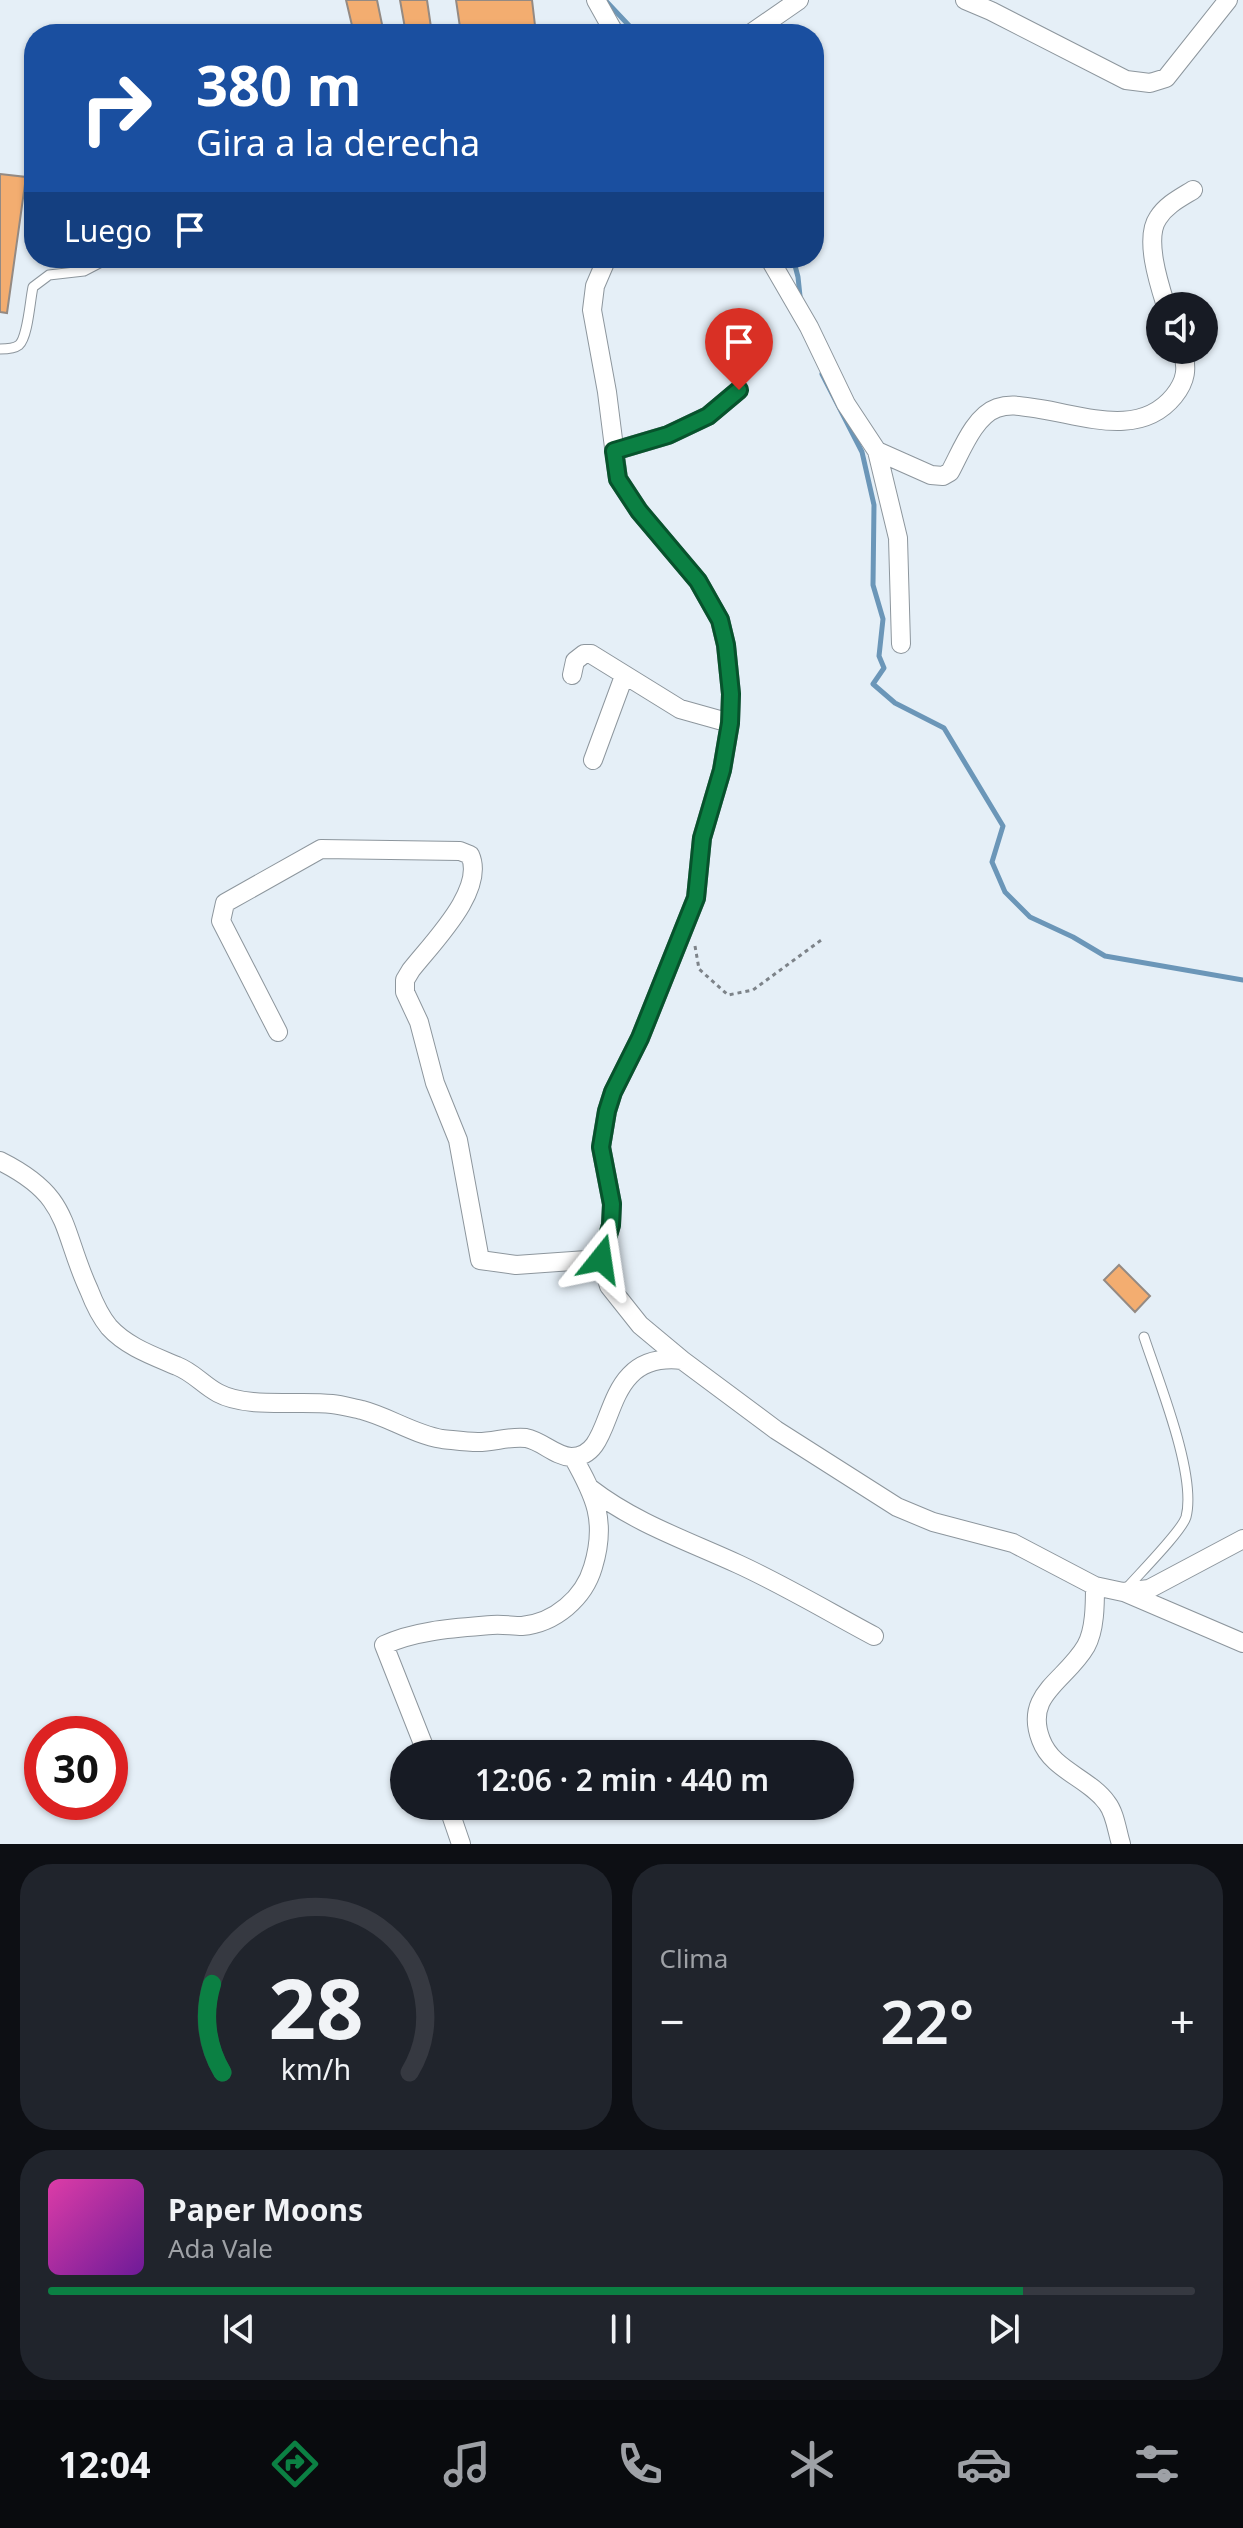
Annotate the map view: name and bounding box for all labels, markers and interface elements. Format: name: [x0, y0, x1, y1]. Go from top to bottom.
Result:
text: 380 m: [196, 46, 361, 122]
icon: right: [64, 56, 168, 160]
text: Gira a la derecha: [196, 118, 480, 167]
icon: arrive: [168, 208, 212, 252]
text: Luego: [64, 210, 152, 251]
map controls: [1146, 292, 1218, 364]
button: sound: [1146, 292, 1218, 364]
pin: [705, 308, 773, 390]
icon: arrive: [717, 320, 761, 364]
position arrow: [559, 1217, 643, 1301]
speed limit sign: 30: [24, 1716, 128, 1820]
text: 12:06 · 2 min · 440 m: [475, 1759, 769, 1800]
text: Clima: [660, 1940, 728, 1976]
text: 28: [268, 1950, 363, 2063]
text: 22°: [880, 1980, 974, 2062]
text: −: [660, 1991, 685, 2051]
text: +: [1170, 1991, 1195, 2051]
text: km/h: [281, 2049, 351, 2088]
text: Paper Moons: [168, 2189, 363, 2230]
text: Ada Vale: [168, 2230, 273, 2266]
icon: previous: [217, 2307, 261, 2351]
icon: pause: [599, 2307, 643, 2351]
icon: next: [982, 2307, 1026, 2351]
icon: directions: [267, 2436, 323, 2492]
icon: music: [439, 2436, 495, 2492]
icon: phone: [612, 2436, 668, 2492]
icon: climate: [784, 2436, 840, 2492]
icon: car: [956, 2436, 1012, 2492]
icon: filters: [1129, 2436, 1185, 2492]
text: 12:04: [58, 2440, 151, 2489]

